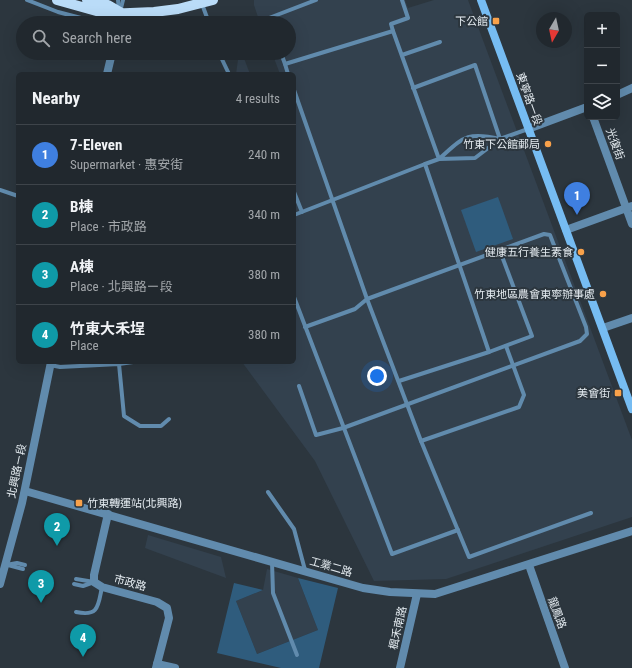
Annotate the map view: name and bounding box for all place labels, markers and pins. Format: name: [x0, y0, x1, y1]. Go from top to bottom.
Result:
place label: 下公館: [455, 15, 488, 28]
marker: 下公館: [491, 16, 501, 26]
place label: 竹東下公館郵局: [463, 138, 540, 151]
marker: 竹東下公館郵局: [543, 139, 553, 149]
pin: 1: [564, 182, 590, 215]
place label: 健康五行養生素食: [485, 246, 573, 259]
marker: 健康五行養生素食: [576, 247, 586, 257]
place label: 竹東地區農會東寧辦事處: [474, 288, 595, 301]
marker: 竹東地區農會東寧辦事處: [598, 289, 608, 299]
place label: 美會街: [577, 387, 610, 400]
marker: 美會街: [613, 388, 623, 398]
place label: 竹東轉運站(北興路): [87, 497, 182, 510]
marker: 竹東轉運站(北興路): [74, 498, 84, 508]
pin: 2: [44, 513, 70, 546]
pin: 3: [28, 570, 54, 603]
pin: 4: [70, 624, 96, 657]

